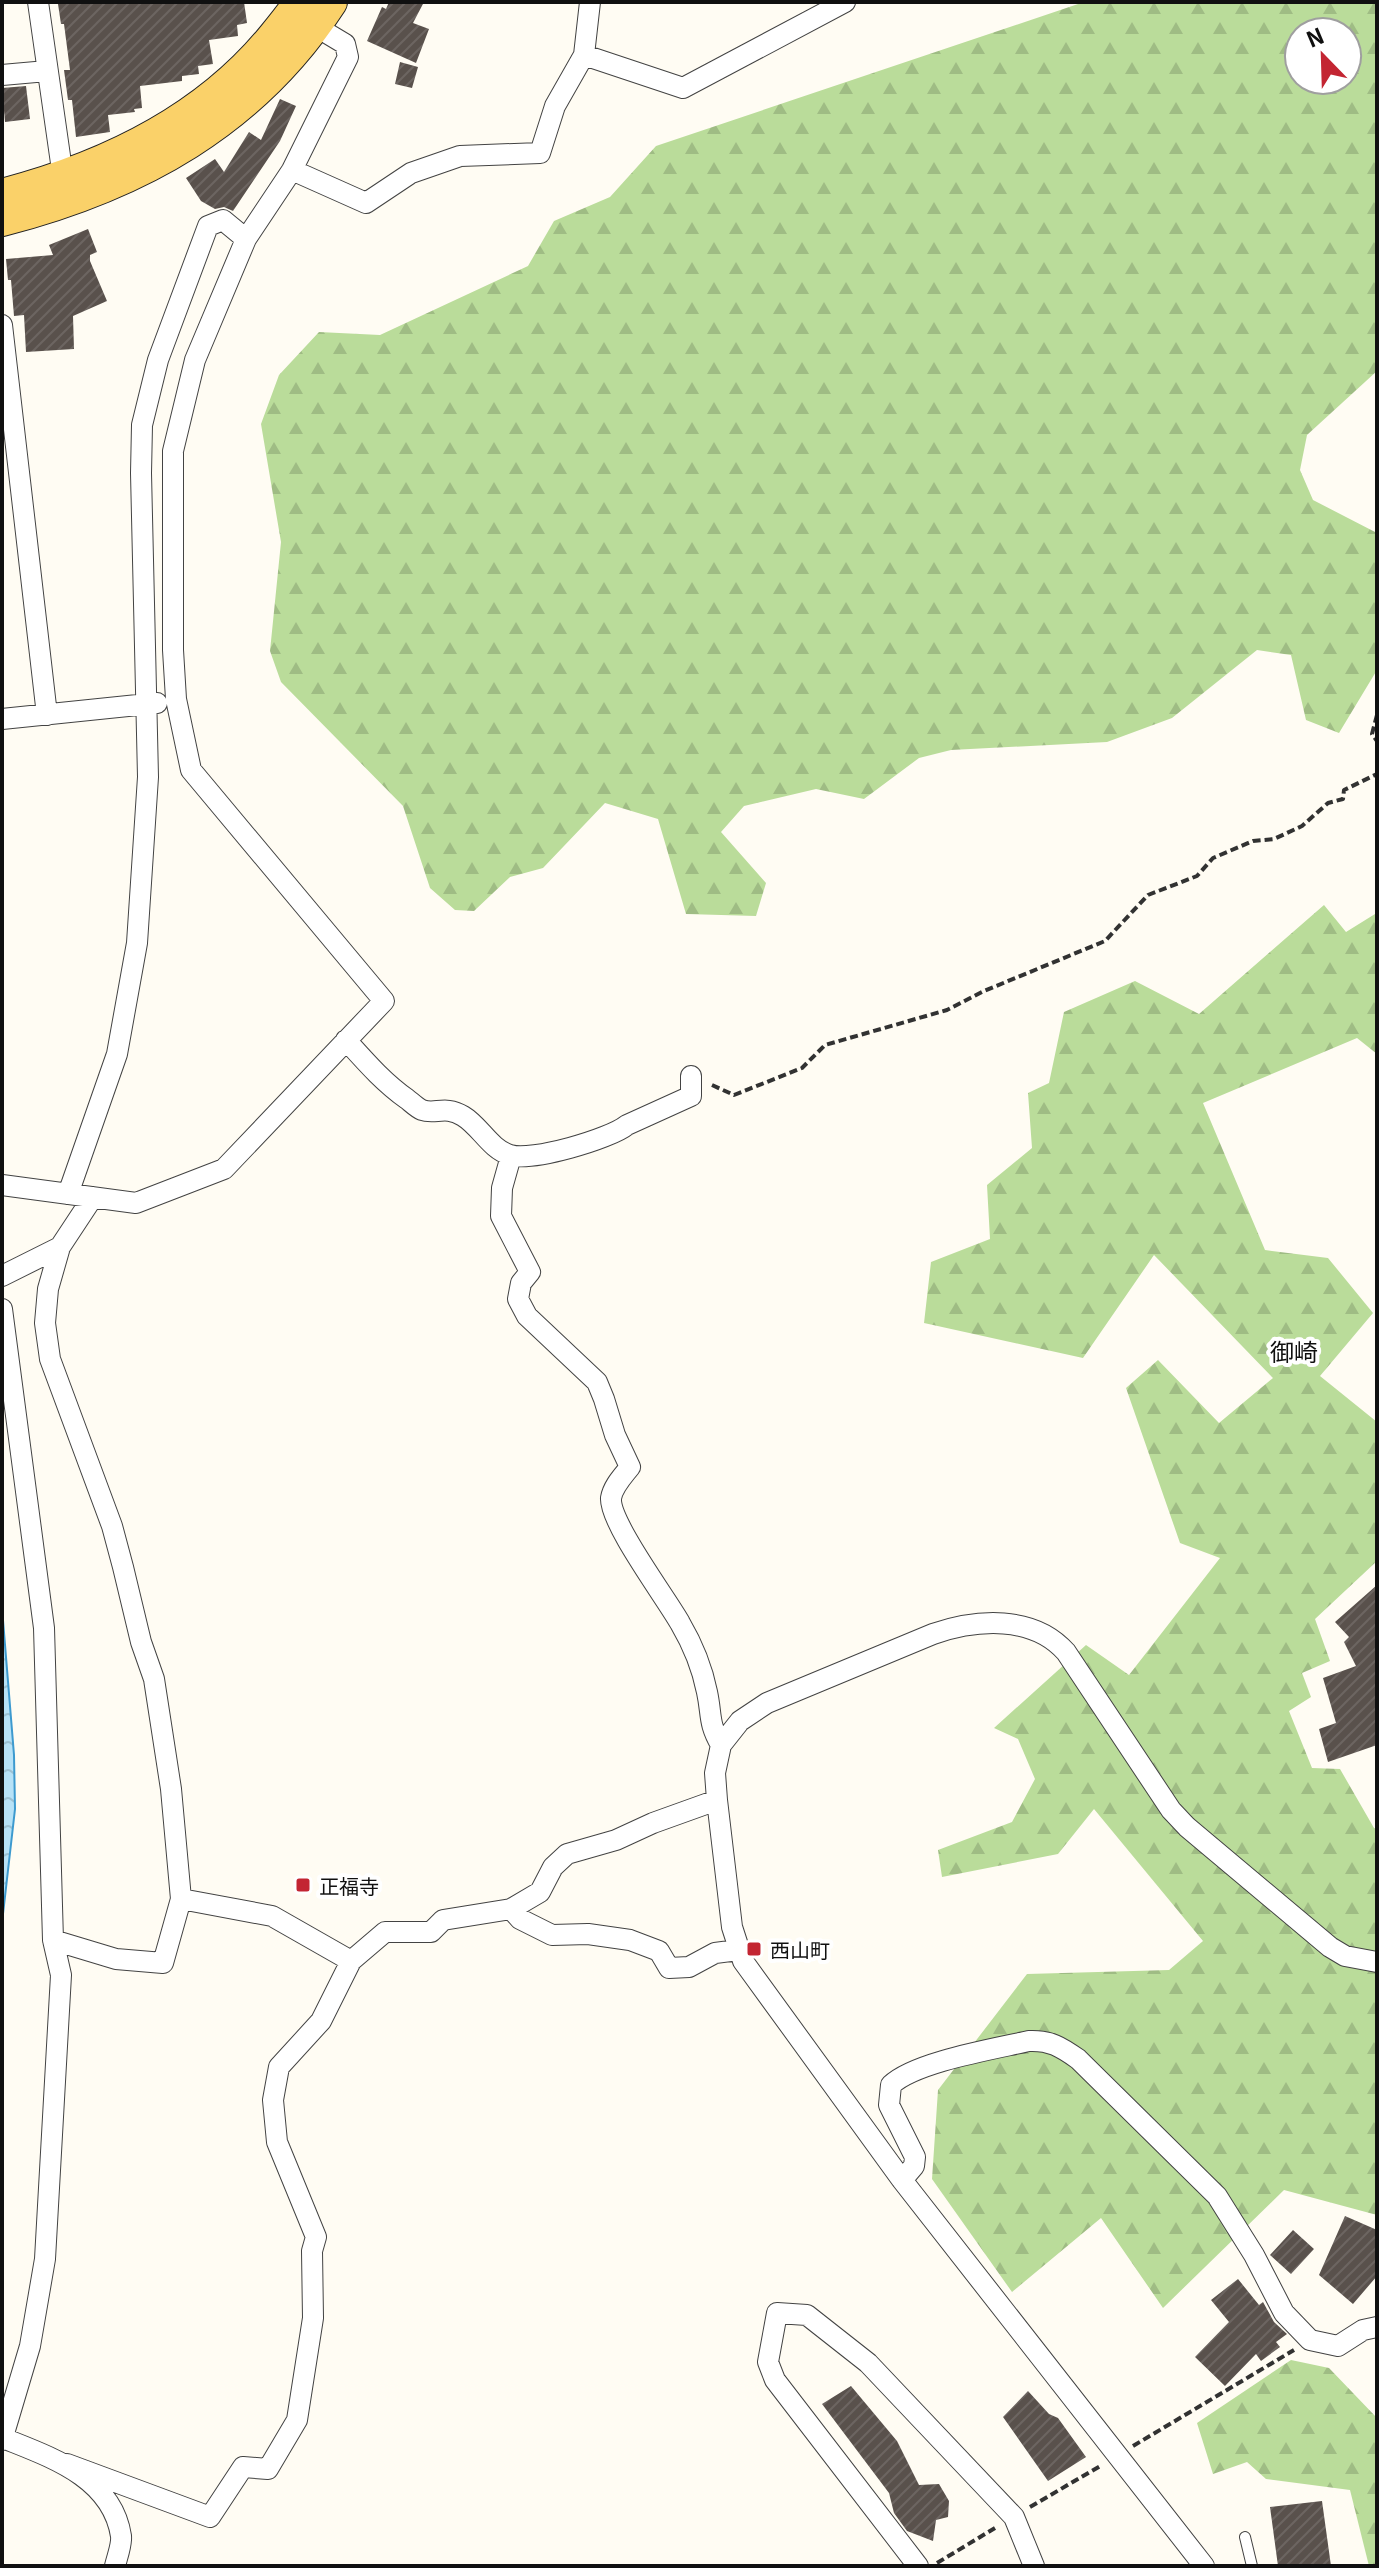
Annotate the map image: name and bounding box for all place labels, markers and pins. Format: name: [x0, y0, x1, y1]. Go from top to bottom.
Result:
place label: 正福寺: [319, 1871, 379, 1900]
marker: 正福寺: [294, 1876, 312, 1894]
place label: 西山町: [770, 1935, 830, 1964]
marker: 西山町: [745, 1940, 763, 1958]

